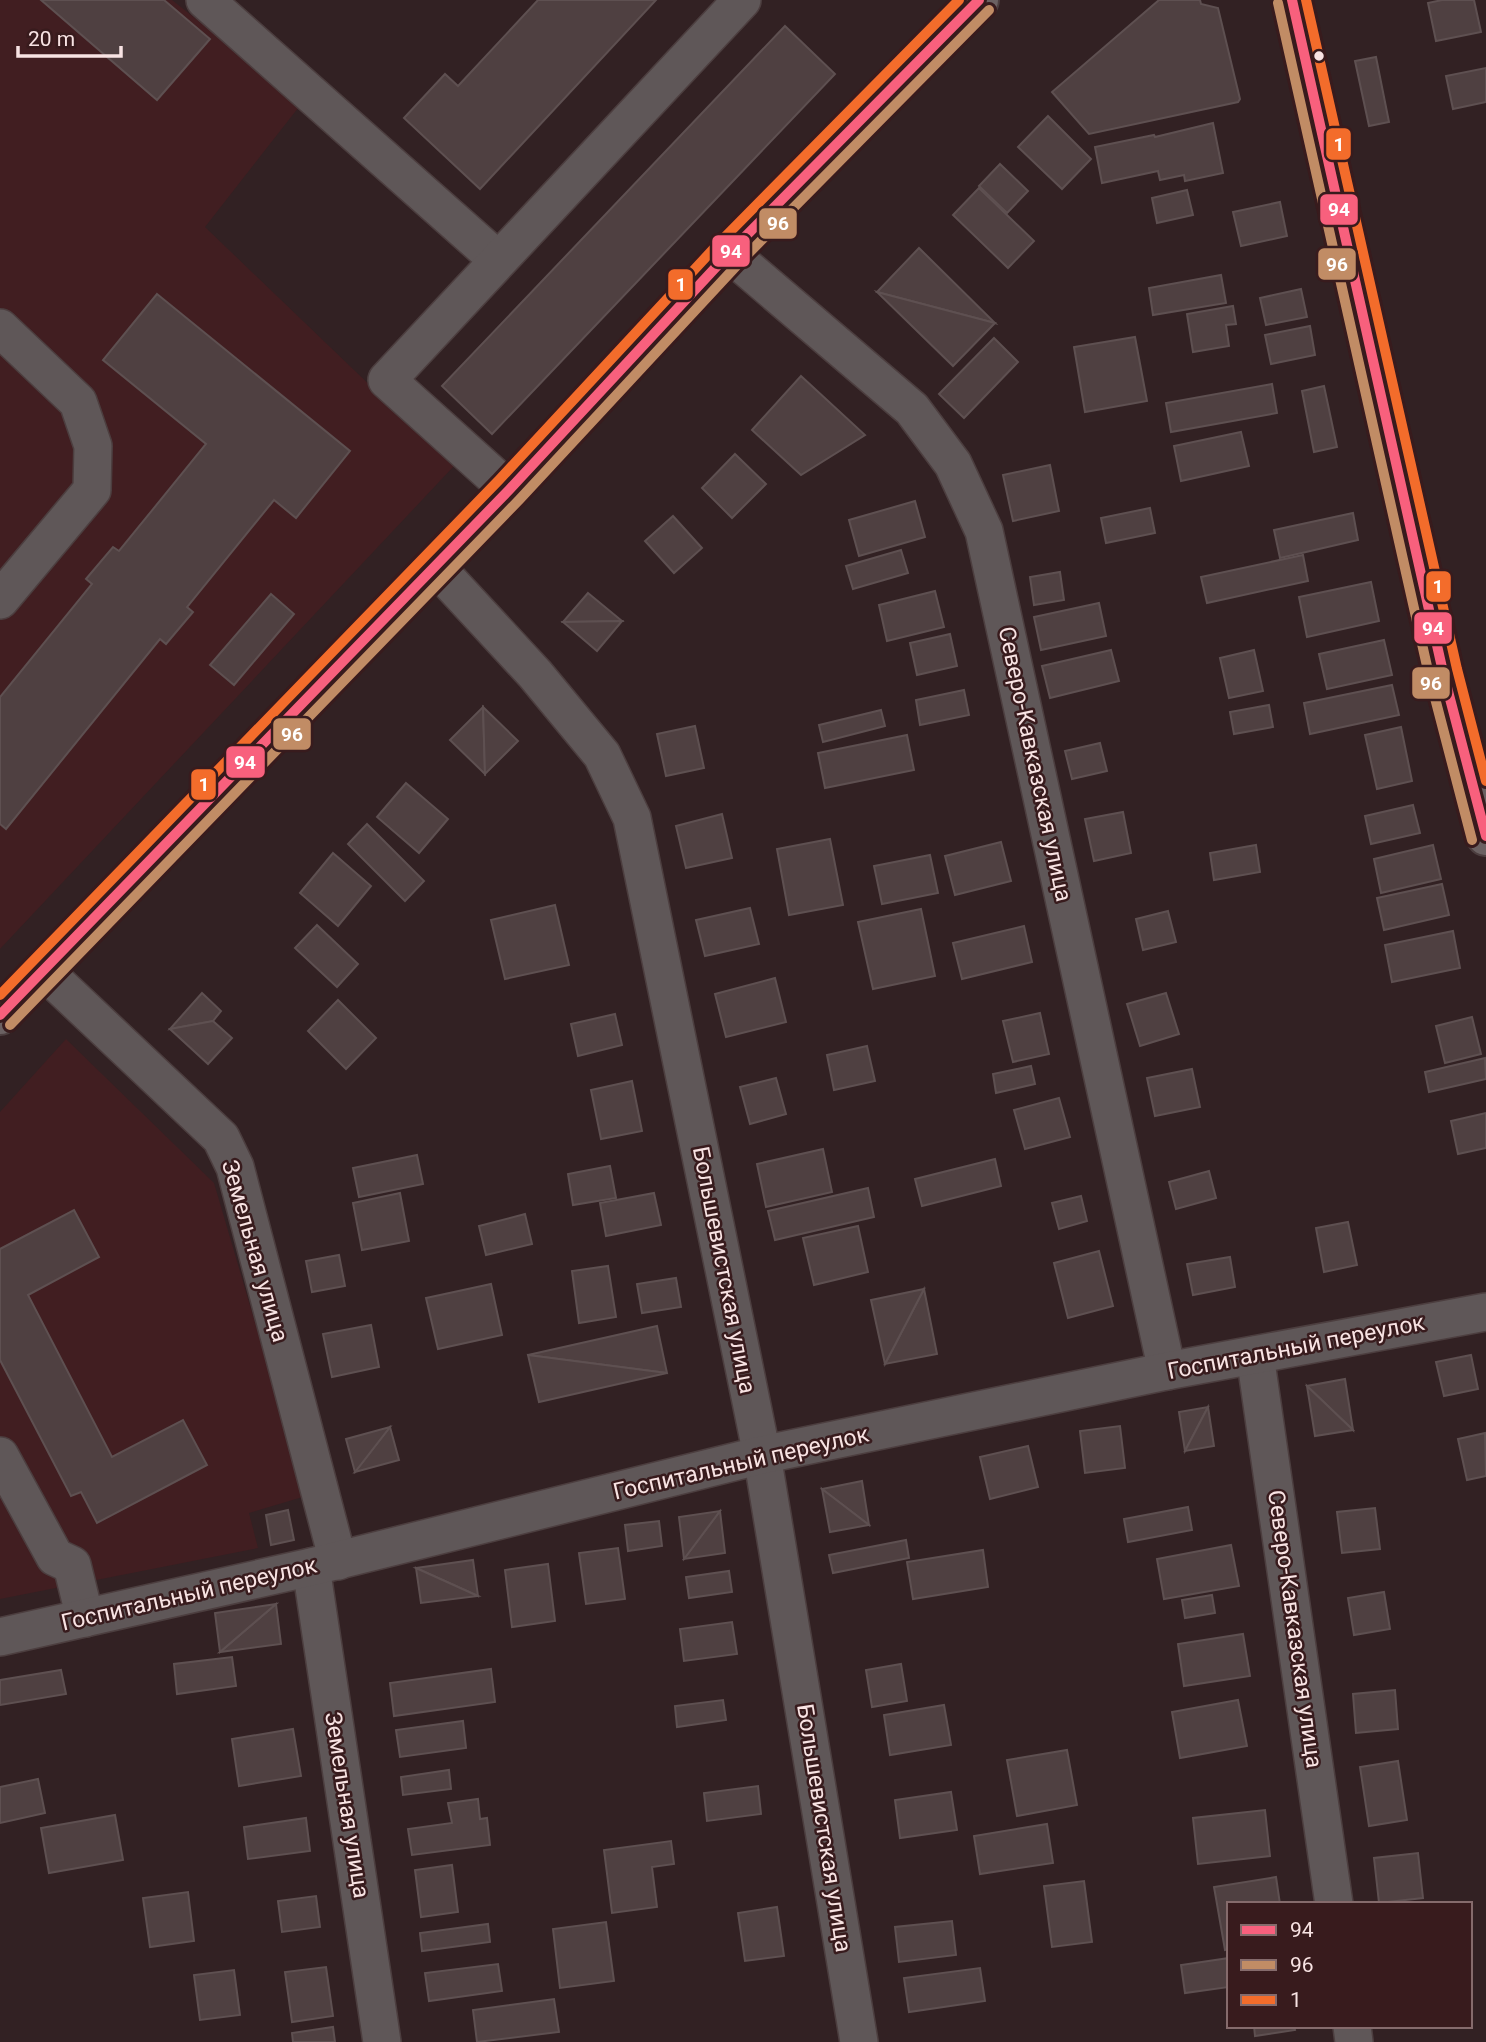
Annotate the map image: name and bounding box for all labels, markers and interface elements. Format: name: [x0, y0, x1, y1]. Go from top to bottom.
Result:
scale bar: [18, 14, 121, 58]
text: 20 m: [28, 27, 75, 51]
unlabelled marker: [1312, 49, 1326, 63]
line badge: 1: [1325, 127, 1352, 161]
text: 1: [1334, 133, 1344, 156]
line badge: 94: [1319, 193, 1359, 226]
text: 94: [1328, 198, 1350, 221]
line badge: 96: [758, 207, 798, 240]
text: 96: [767, 212, 789, 235]
line badge: 94: [711, 234, 751, 268]
text: 94: [720, 240, 742, 263]
line badge: 96: [1317, 247, 1357, 281]
text: 96: [1326, 253, 1348, 276]
line badge: 1: [667, 268, 694, 301]
text: 1: [676, 273, 686, 296]
line badge: 1: [1425, 570, 1452, 603]
text: 1: [1433, 575, 1443, 598]
line badge: 94: [1413, 611, 1453, 645]
text: 94: [1422, 617, 1444, 640]
street label: Северо-Кавказская улица: [993, 624, 1077, 904]
line badge: 96: [1411, 666, 1451, 700]
text: 96: [1420, 672, 1442, 695]
line badge: 96: [272, 717, 312, 751]
text: 96: [281, 723, 303, 746]
line badge: 94: [225, 745, 266, 779]
text: 94: [234, 751, 256, 774]
line badge: 1: [190, 768, 217, 801]
text: 1: [199, 773, 209, 796]
street label: Большевистская улица: [687, 1144, 761, 1396]
street label: Земельная улица: [216, 1157, 294, 1345]
street label: Госпитальный переулок: [1165, 1309, 1427, 1385]
street label: Госпитальный переулок: [611, 1420, 872, 1506]
street label: Северо-Кавказская улица: [1262, 1488, 1328, 1770]
street label: Госпитальный переулок: [59, 1551, 320, 1637]
street label: Большевистская улица: [791, 1702, 857, 1954]
street label: Земельная улица: [319, 1710, 375, 1900]
legend: [1227, 1902, 1472, 2028]
text: 94: [1290, 1918, 1314, 1942]
text: 96: [1290, 1953, 1314, 1977]
text: 1: [1290, 1988, 1302, 2012]

